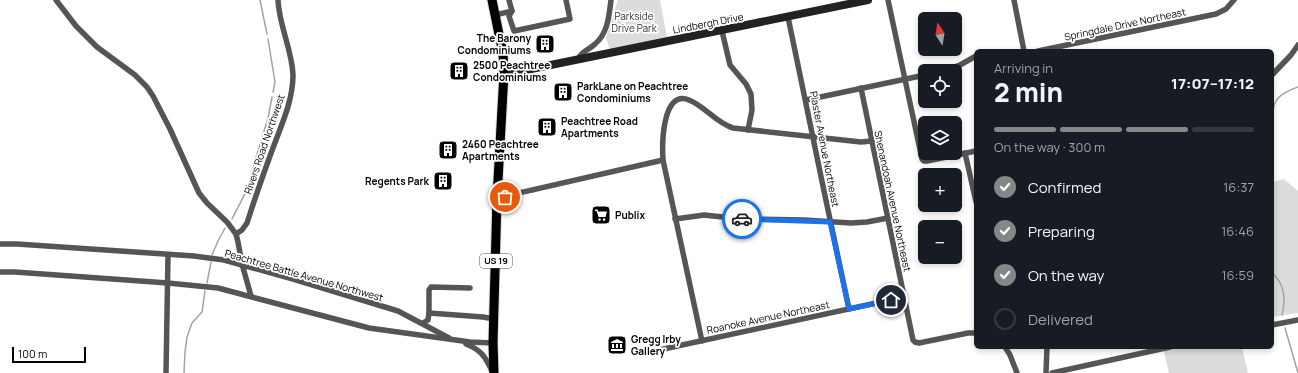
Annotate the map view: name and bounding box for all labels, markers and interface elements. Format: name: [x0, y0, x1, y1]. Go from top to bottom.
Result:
street label: Springdale Drive Northeast: [1063, 4, 1187, 44]
park label: Parkside Drive Park: [611, 9, 658, 35]
street label: Lindbergh Drive: [671, 9, 745, 37]
north arrow: [918, 12, 962, 56]
map controls: [918, 12, 962, 264]
place label: The Barony Condominiums: [457, 31, 532, 57]
building icon: The Barony Condominiums: [534, 33, 556, 55]
place label: 2500 Peachtree Condominiums: [473, 58, 550, 84]
text: Arriving in: [994, 59, 1053, 77]
building icon: 2500 Peachtree Condominiums: [448, 60, 470, 82]
button: locate: [918, 64, 962, 108]
text: 17:07–17:12: [1171, 73, 1254, 94]
text: 2 min: [994, 74, 1063, 110]
place label: ParkLane on Peachtree Condominiums: [577, 79, 688, 105]
building icon: ParkLane on Peachtree Condominiums: [552, 81, 574, 103]
street label: Plaster Avenue Northeast: [807, 90, 843, 208]
street label: Rivers Road Northwest: [240, 92, 288, 196]
place label: Peachtree Road Apartments: [561, 114, 638, 140]
building icon: Peachtree Road Apartments: [536, 116, 558, 138]
button: layers: [918, 116, 962, 160]
street label: Shenandoah Avenue Northeast: [871, 129, 915, 273]
place label: 2460 Peachtree Apartments: [462, 137, 539, 163]
text: On the way · 300 m: [994, 138, 1105, 156]
building icon: 2460 Peachtree Apartments: [437, 139, 459, 161]
button: +: [918, 168, 962, 212]
building icon: Regents Park: [432, 170, 454, 192]
place label: Regents Park: [365, 174, 430, 188]
icon: check: [994, 176, 1016, 198]
text: Confirmed: [1028, 177, 1101, 198]
text: 16:37: [1223, 178, 1254, 196]
pin: [488, 180, 522, 214]
icon: bag: [494, 186, 516, 208]
courier: [722, 199, 762, 239]
supermarket icon: Publix: [590, 204, 612, 226]
place label: Publix: [615, 208, 645, 222]
icon: car: [731, 208, 753, 230]
button: −: [918, 220, 962, 264]
icon: check: [994, 220, 1016, 242]
text: Preparing: [1028, 221, 1095, 242]
text: 16:46: [1221, 222, 1254, 240]
street label: Peachtree Battle Avenue Northwest: [223, 246, 385, 304]
road number: US 19: [480, 254, 512, 268]
icon: check: [994, 264, 1016, 286]
text: On the way: [1028, 265, 1104, 286]
text: 16:59: [1221, 266, 1254, 284]
pin: [874, 283, 908, 317]
icon: home: [880, 289, 902, 311]
street label: Roanoke Avenue Northeast: [705, 297, 831, 337]
text: Delivered: [1028, 309, 1093, 330]
place label: Gregg Irby Gallery: [631, 332, 681, 358]
museum icon: Gregg Irby Gallery: [606, 334, 628, 356]
scale bar: [12, 345, 86, 364]
text: 100 m: [18, 346, 47, 361]

